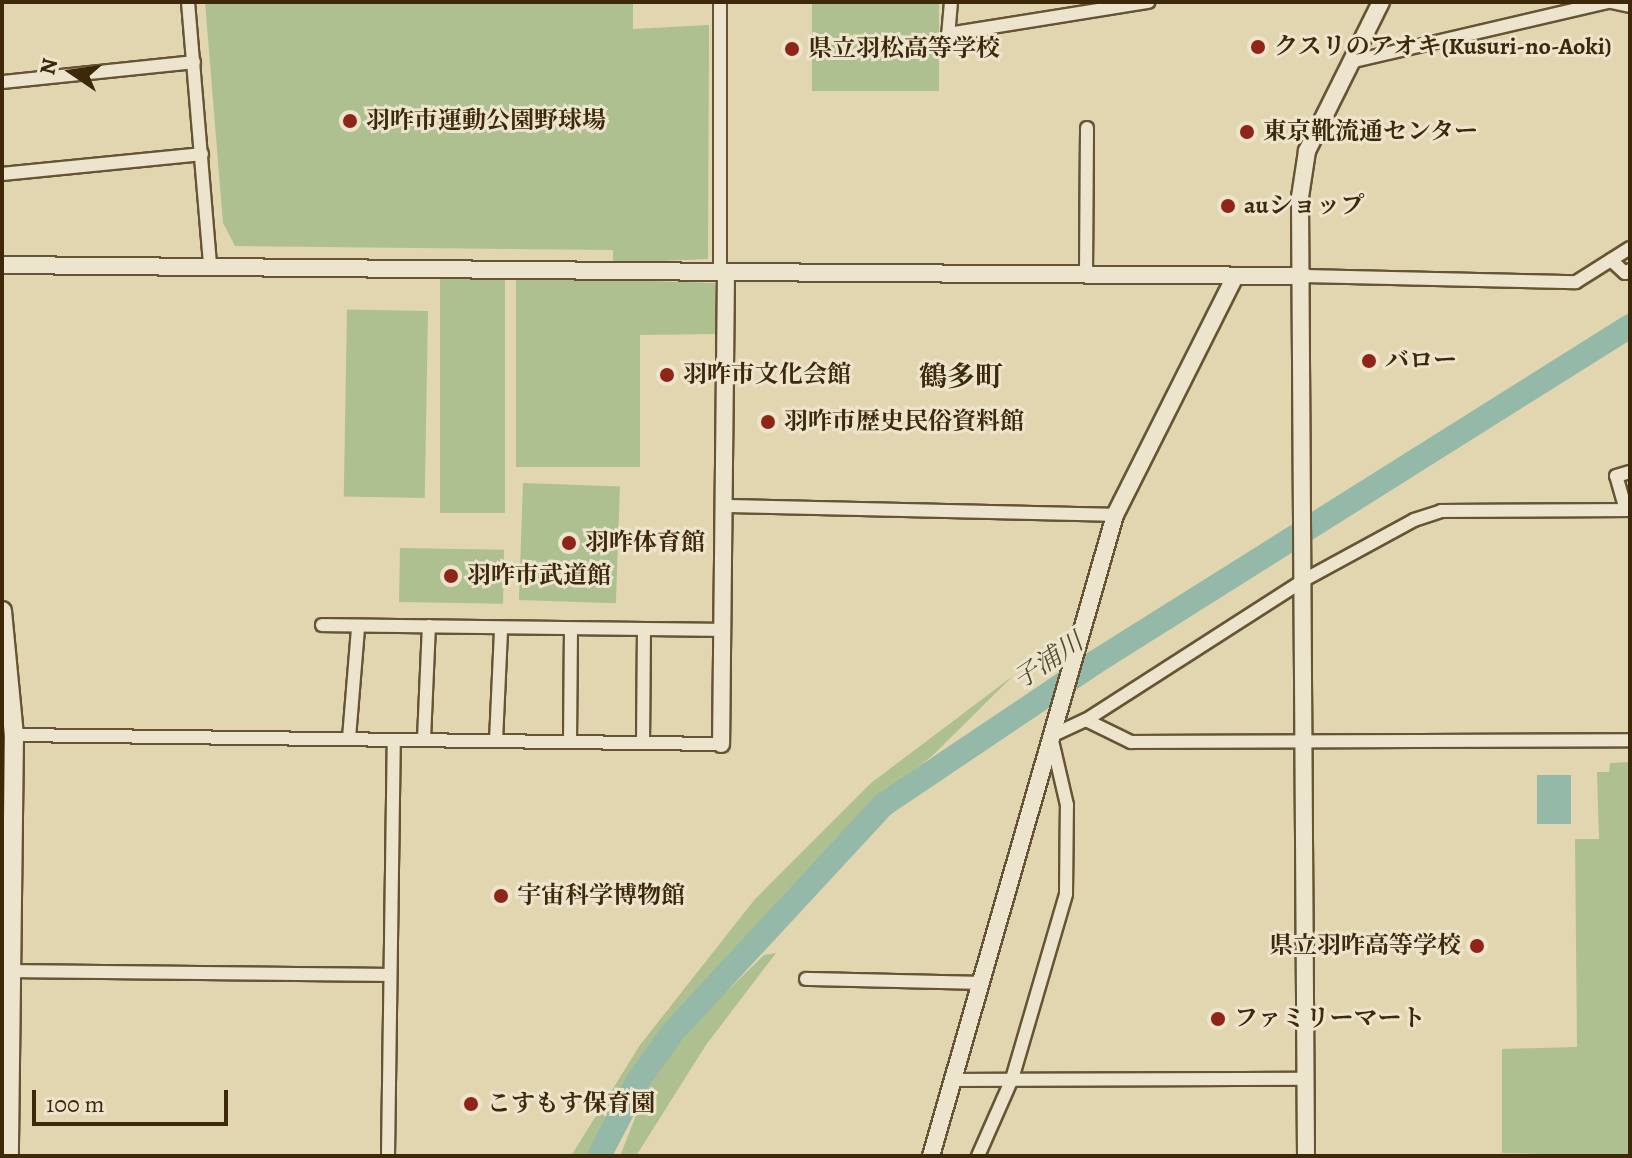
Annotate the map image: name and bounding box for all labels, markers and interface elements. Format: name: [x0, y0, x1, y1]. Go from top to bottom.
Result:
north arrow: [32, 32, 112, 112]
place label: クスリのアオキ(Kusuri-no-Aoki): [1274, 33, 1612, 61]
place label: 県立羽松高等学校: [808, 35, 1000, 63]
marker: クスリのアオキ(Kusuri-no-Aoki): [1249, 38, 1267, 56]
marker: 県立羽松高等学校: [783, 40, 801, 58]
text: N: [32, 55, 65, 78]
place label: 羽咋市運動公園野球場: [366, 107, 606, 135]
marker: 羽咋市運動公園野球場: [341, 112, 359, 130]
place label: 東京靴流通センター: [1263, 118, 1479, 146]
marker: 東京靴流通センター: [1238, 123, 1256, 141]
place label: auショップ: [1244, 192, 1365, 220]
marker: auショップ: [1219, 197, 1237, 215]
place label: バロー: [1385, 347, 1457, 375]
marker: バロー: [1360, 352, 1378, 370]
district label: 鶴多町: [919, 360, 1003, 394]
place label: 羽咋市文化会館: [683, 361, 851, 389]
marker: 羽咋市文化会館: [658, 366, 676, 384]
place label: 羽咋市歴史民俗資料館: [784, 408, 1024, 436]
marker: 羽咋市歴史民俗資料館: [759, 413, 777, 431]
place label: 羽咋体育館: [585, 529, 705, 557]
marker: 羽咋体育館: [560, 534, 578, 552]
place label: 羽咋市武道館: [467, 562, 611, 590]
marker: 羽咋市武道館: [442, 567, 460, 585]
water label: 子浦川: [1007, 626, 1089, 696]
place label: 宇宙科学博物館: [517, 882, 685, 910]
marker: 宇宙科学博物館: [492, 887, 510, 905]
place label: 県立羽咋高等学校: [1269, 932, 1461, 960]
marker: 県立羽咋高等学校: [1468, 937, 1486, 955]
place label: ファミリーマート: [1234, 1005, 1426, 1033]
marker: ファミリーマート: [1209, 1010, 1227, 1028]
scale bar: [36, 1074, 232, 1124]
text: 100 m: [46, 1088, 105, 1120]
place label: こすもす保育園: [487, 1090, 655, 1118]
marker: こすもす保育園: [462, 1095, 480, 1113]

